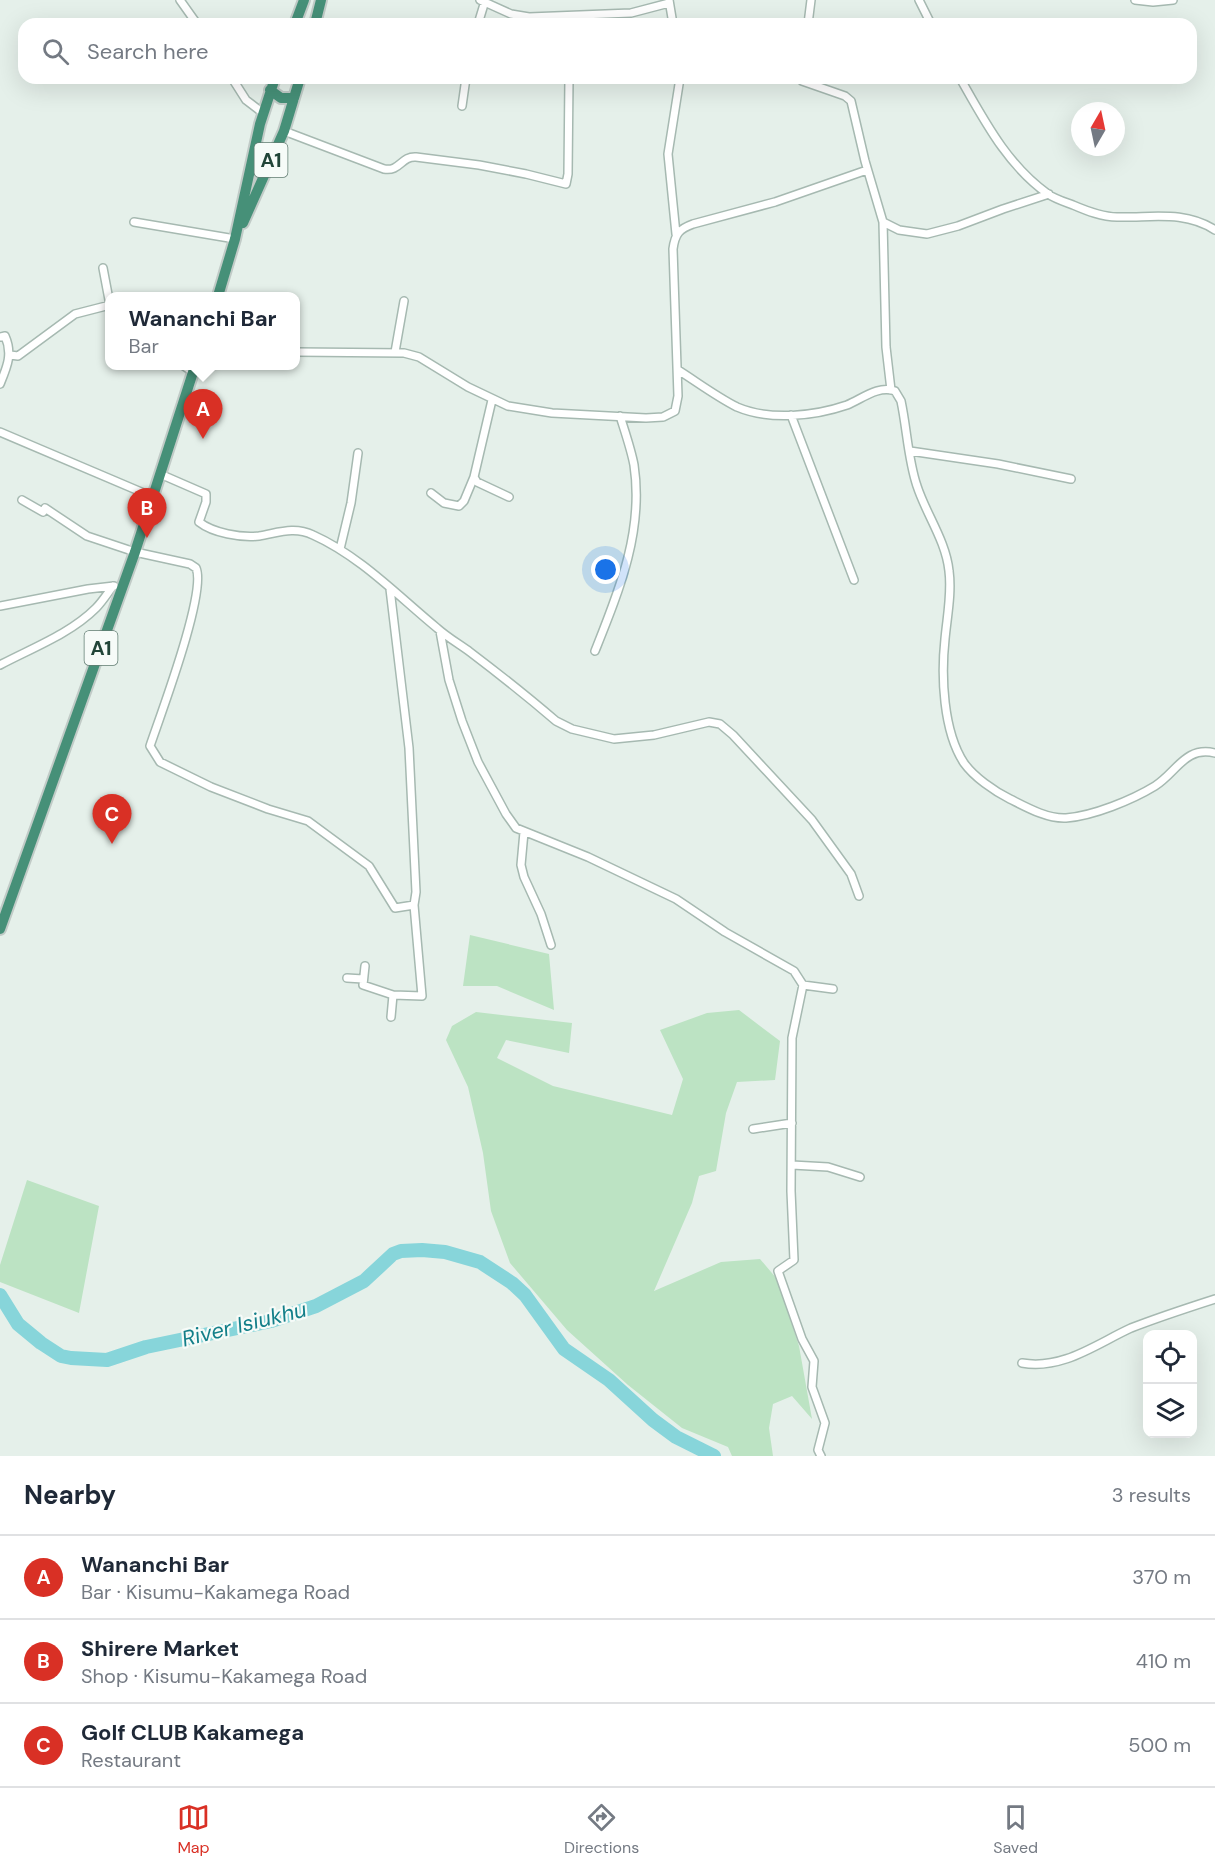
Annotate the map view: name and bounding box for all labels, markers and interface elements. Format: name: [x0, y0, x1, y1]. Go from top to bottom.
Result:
search box: [18, 18, 1197, 84]
icon: search: [39, 35, 72, 68]
text: Search here: [87, 37, 208, 66]
north arrow: [1071, 102, 1125, 156]
road number: A1: [254, 143, 288, 177]
popup: [105, 292, 300, 370]
text: Wananchi Bar: [128, 304, 277, 333]
text: Bar: [128, 333, 159, 359]
pin: A: [184, 390, 222, 439]
pin: B: [128, 488, 166, 538]
your location: [591, 555, 620, 584]
road number: A1: [84, 631, 118, 665]
pin: C: [92, 794, 132, 844]
water label: River Isiukhu: [179, 1294, 310, 1354]
map controls: [1143, 1330, 1197, 1438]
button: locate: [1143, 1330, 1197, 1384]
button: layers: [1143, 1384, 1197, 1438]
text: Nearby: [24, 1478, 116, 1512]
text: 3 results: [1112, 1482, 1191, 1508]
text: Wananchi Bar: [81, 1550, 229, 1579]
text: A: [36, 1564, 51, 1590]
text: 370 m: [1132, 1564, 1191, 1590]
text: Bar · Kisumu-Kakamega Road: [81, 1579, 350, 1605]
text: Shirere Market: [81, 1634, 239, 1663]
text: B: [37, 1648, 50, 1674]
text: 410 m: [1136, 1648, 1191, 1674]
text: Shop · Kisumu-Kakamega Road: [81, 1663, 367, 1689]
text: Golf CLUB Kakamega: [81, 1718, 304, 1747]
text: C: [36, 1732, 51, 1758]
text: 500 m: [1128, 1732, 1191, 1758]
text: Restaurant: [81, 1747, 181, 1773]
tab: Map: [177, 1801, 210, 1858]
tab: Directions: [564, 1801, 639, 1858]
tab: Saved: [993, 1801, 1038, 1858]

